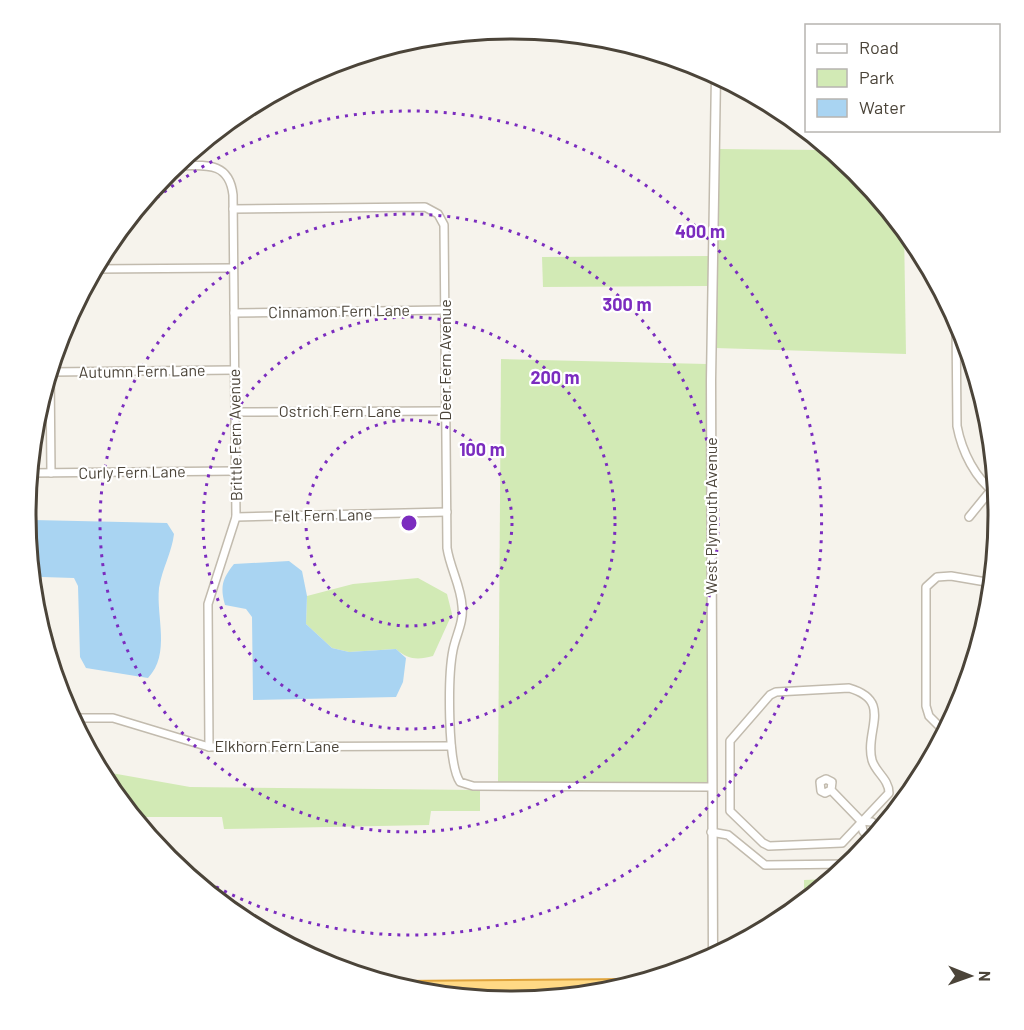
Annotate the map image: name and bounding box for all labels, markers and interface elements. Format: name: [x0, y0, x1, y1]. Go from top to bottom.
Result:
legend: [805, 24, 1000, 132]
text: Road: [859, 36, 899, 58]
text: Park: [859, 66, 894, 88]
text: Water: [859, 96, 906, 118]
text: 400 m: [675, 220, 725, 242]
text: 300 m: [603, 293, 651, 315]
street label: Deer Fern Avenue: [435, 299, 454, 421]
street label: Cinnamon Fern Lane: [268, 300, 410, 321]
street label: Autumn Fern Lane: [78, 360, 205, 381]
text: 200 m: [530, 366, 580, 388]
street label: Brittle Fern Avenue: [224, 369, 245, 501]
street label: Ostrich Fern Lane: [279, 401, 401, 420]
street label: West Plymouth Avenue: [701, 437, 720, 595]
text: 100 m: [459, 438, 505, 460]
street label: Curly Fern Lane: [78, 461, 186, 482]
street label: Felt Fern Lane: [274, 504, 372, 525]
centre of rings: [399, 513, 419, 533]
street label: Elkhorn Fern Lane: [214, 736, 340, 755]
north arrow: [940, 946, 1000, 1006]
text: N: [976, 971, 995, 982]

